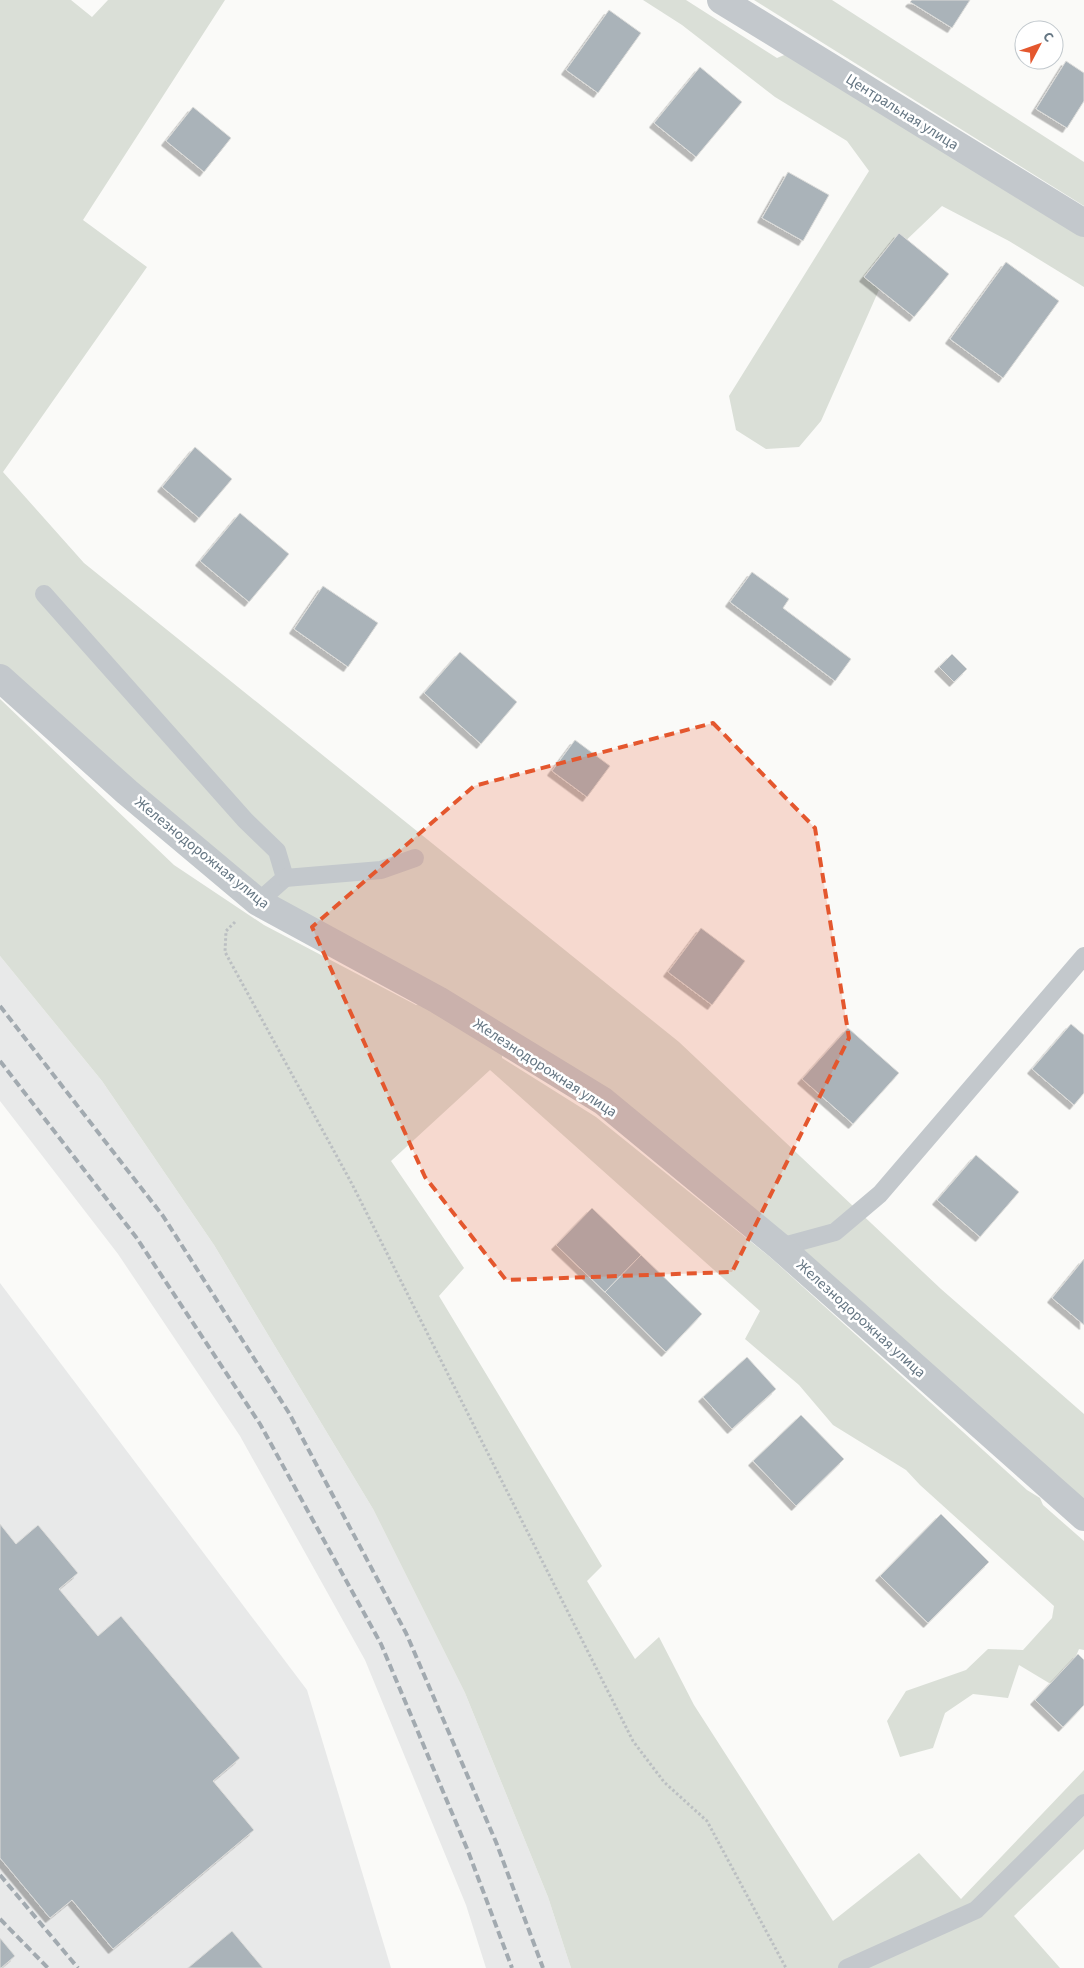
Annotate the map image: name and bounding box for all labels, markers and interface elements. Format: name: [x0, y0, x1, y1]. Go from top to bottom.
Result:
north arrow: [1014, 20, 1064, 70]
text: С: [1038, 27, 1058, 47]
street label: Центральная улица: [841, 69, 963, 155]
street label: Железнодорожная улица: [130, 792, 274, 914]
street label: Железнодорожная улица: [469, 1014, 621, 1122]
street label: Железнодорожная улица: [792, 1255, 930, 1383]

